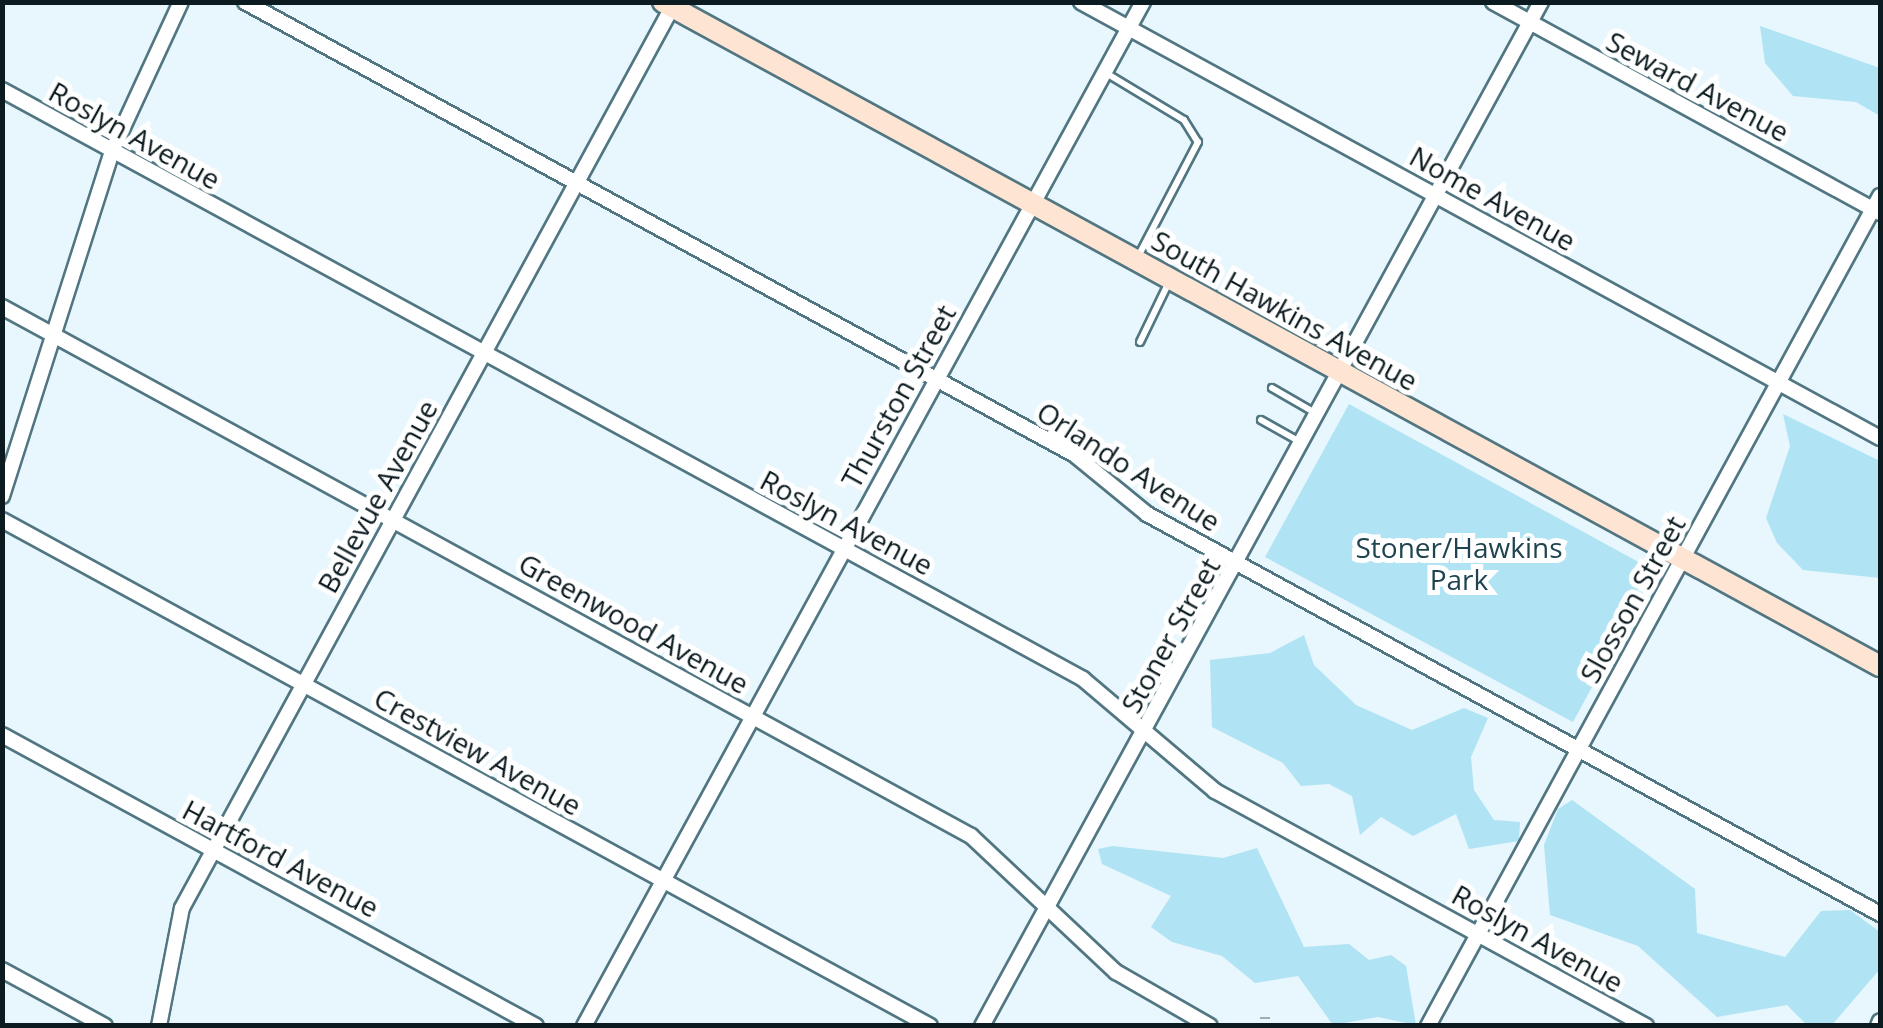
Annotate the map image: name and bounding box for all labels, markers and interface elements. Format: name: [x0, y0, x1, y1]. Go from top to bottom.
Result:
street label: Seward Avenue: [1601, 24, 1795, 148]
street label: Roslyn Avenue: [44, 74, 226, 196]
street label: Nome Avenue: [1404, 139, 1582, 257]
street label: South Hawkins Avenue: [1146, 223, 1424, 397]
street label: Thurston Street: [834, 299, 962, 493]
street label: Bellevue Avenue: [310, 394, 444, 598]
street label: Orlando Avenue: [1031, 394, 1227, 538]
street label: Roslyn Avenue: [755, 462, 939, 582]
street label: Slosson Street: [1572, 510, 1692, 688]
park label: Stoner/Hawkins Park: [1356, 530, 1562, 596]
street label: Greenwood Avenue: [513, 546, 755, 700]
street label: Stoner Street: [1114, 552, 1226, 718]
street label: Crestview Avenue: [369, 680, 587, 822]
street label: Hartford Avenue: [177, 792, 385, 924]
street label: Roslyn Avenue: [1447, 877, 1629, 999]

